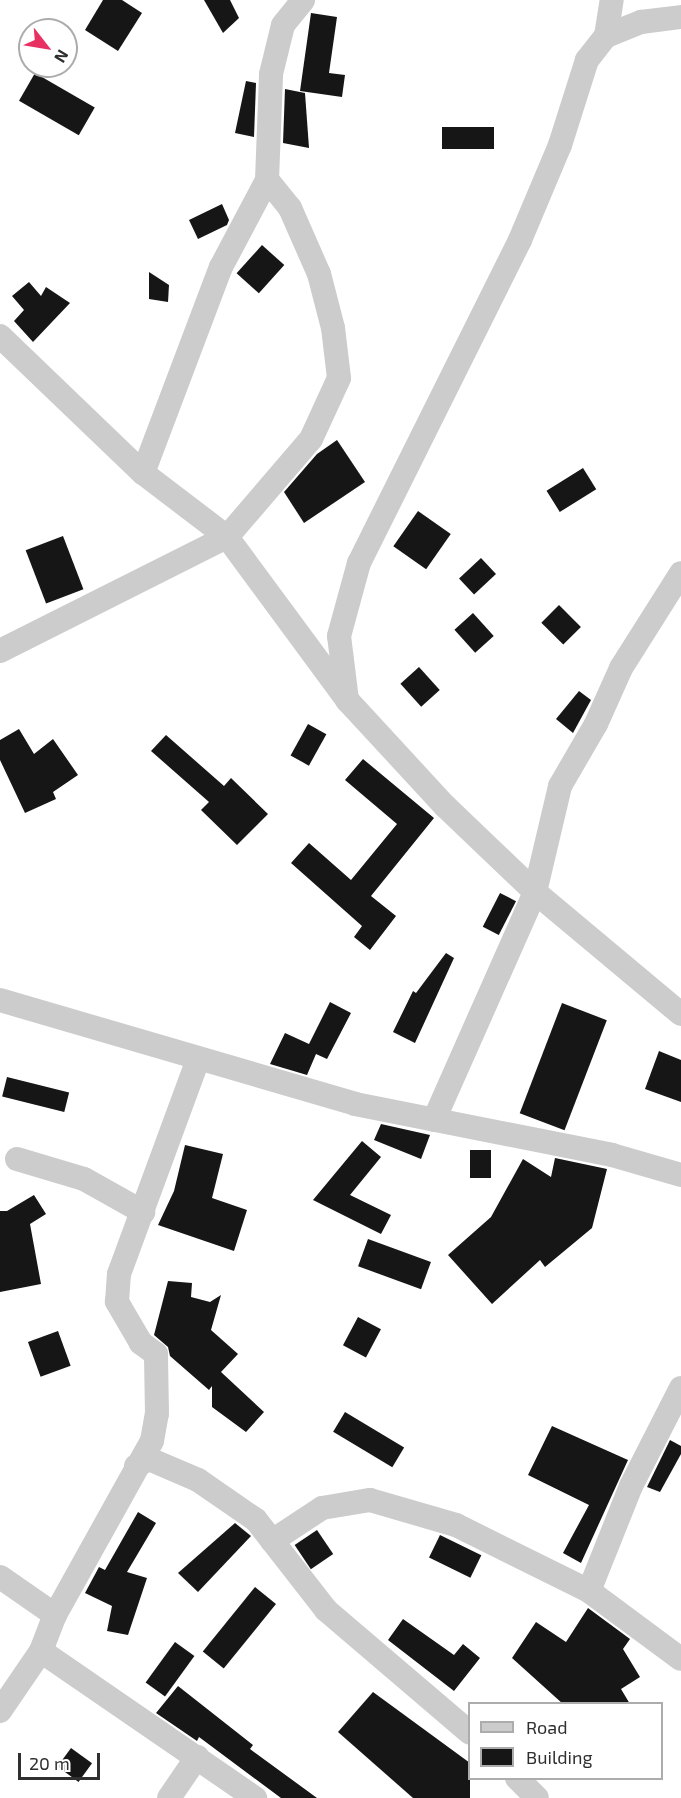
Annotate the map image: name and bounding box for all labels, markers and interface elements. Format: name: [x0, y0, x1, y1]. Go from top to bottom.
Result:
north arrow: [18, 18, 78, 78]
text: N: [51, 47, 73, 66]
legend: [468, 1702, 663, 1780]
text: Road: [526, 1716, 567, 1738]
scale bar: [21, 1741, 104, 1779]
text: Building: [526, 1746, 593, 1768]
text: 20 m: [29, 1752, 70, 1774]

